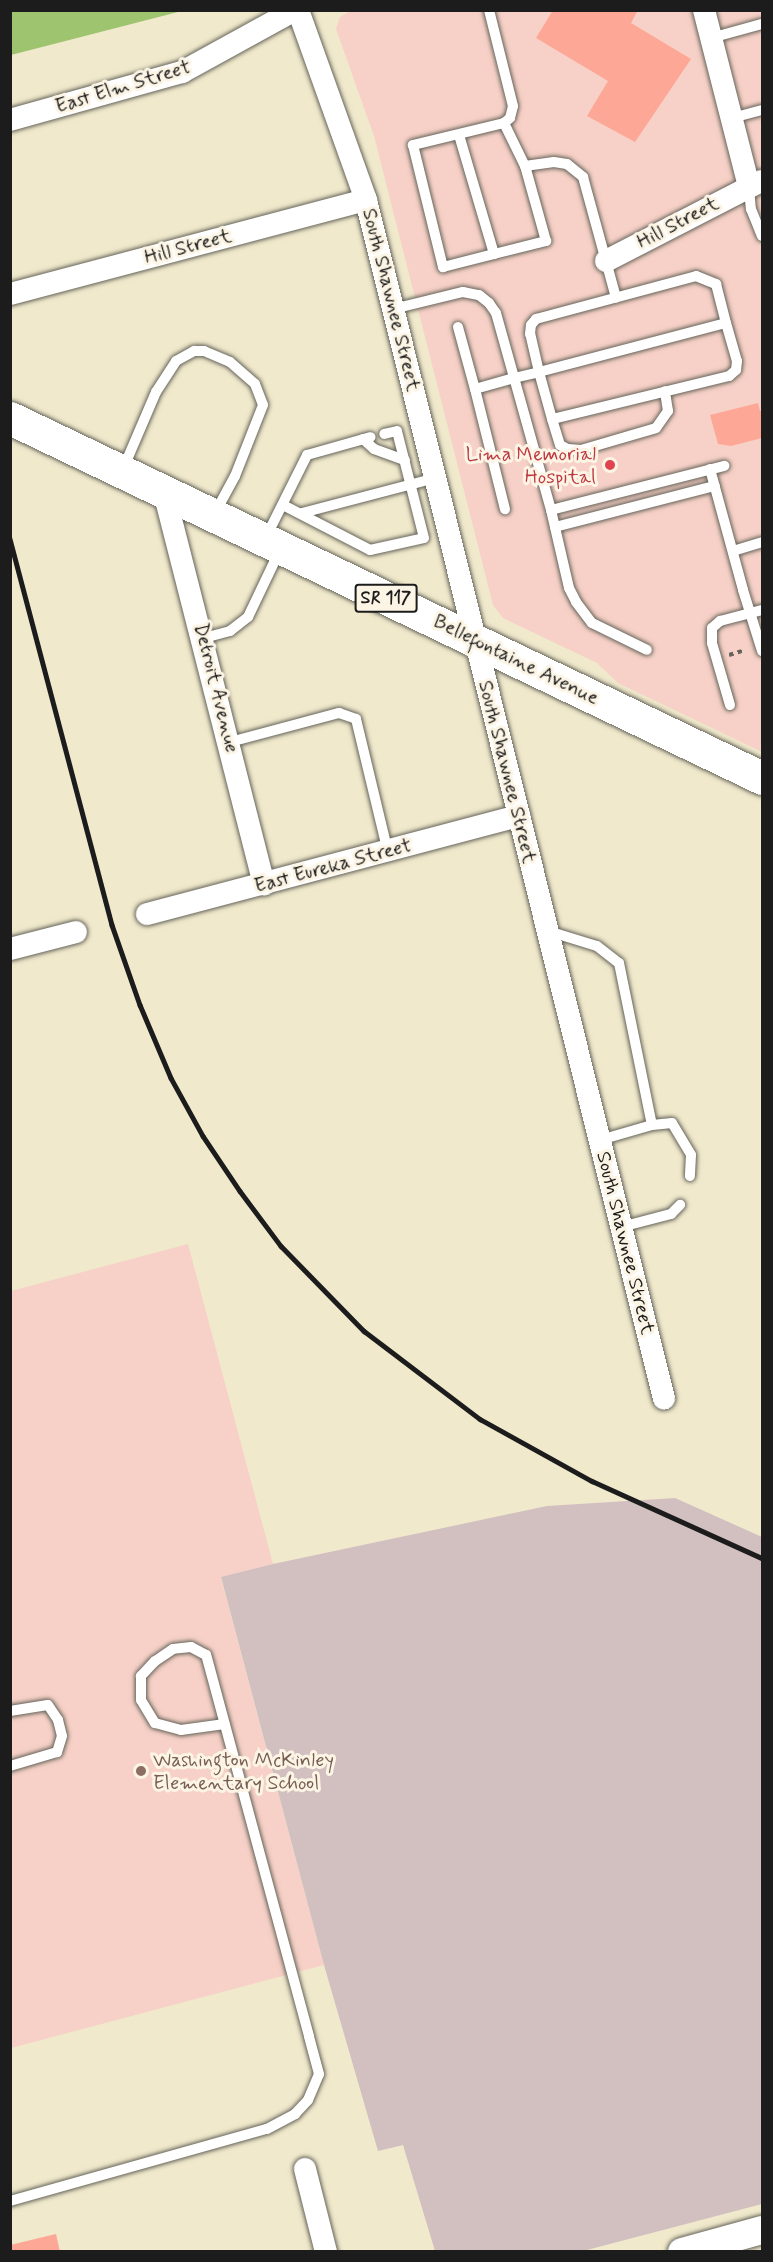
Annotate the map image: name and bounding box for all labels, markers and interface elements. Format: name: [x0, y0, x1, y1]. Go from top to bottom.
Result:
street label: East Elm Street: [53, 55, 193, 119]
street label: Hill Street: [633, 191, 723, 255]
street label: South Shawnee Street: [357, 206, 425, 394]
street label: Hill Street: [142, 224, 234, 270]
place label: Lima Memorial Hospital: [460, 442, 596, 489]
marker: Lima Memorial Hospital: [601, 456, 619, 474]
road number: SR 117: [354, 583, 418, 613]
street label: Bellefontaine Avenue: [429, 610, 603, 710]
street label: Detroit Avenue: [189, 622, 243, 754]
street label: South Shawnee Street: [473, 678, 541, 866]
street label: East Eureka Street: [252, 834, 414, 898]
street label: South Shawnee Street: [591, 1149, 659, 1337]
place label: Washington McKinley Elementary School: [153, 1748, 331, 1795]
marker: Washington McKinley Elementary School: [134, 1764, 148, 1778]

